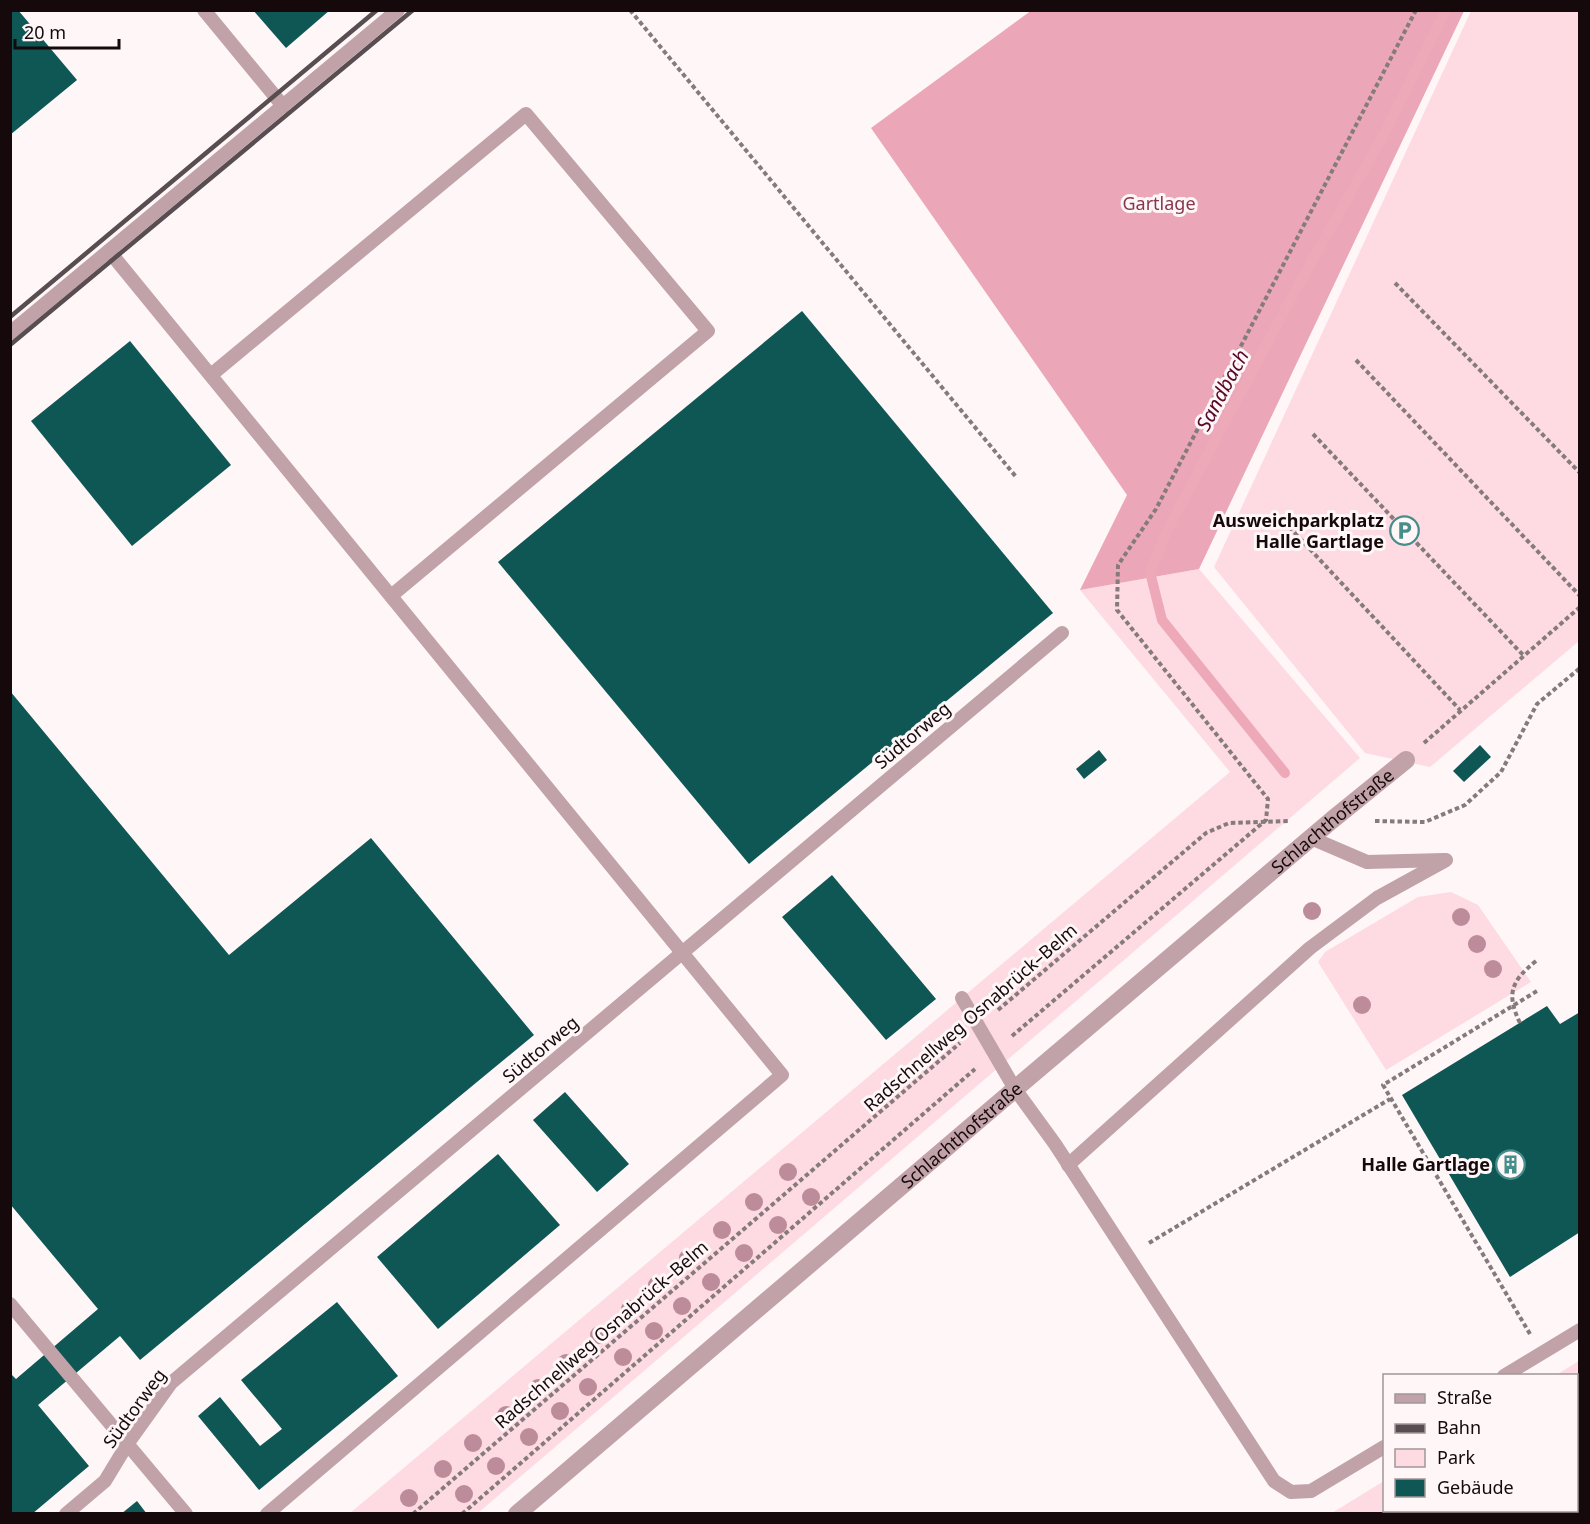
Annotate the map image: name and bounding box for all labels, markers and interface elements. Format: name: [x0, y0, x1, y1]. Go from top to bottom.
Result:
scale bar: [15, 12, 118, 50]
text: 20 m: [24, 20, 66, 44]
park label: Gartlage: [1122, 191, 1196, 215]
water label: Sandbach: [1189, 345, 1255, 435]
place label: Ausweichparkplatz Halle Gartlage: [1213, 508, 1384, 553]
parking icon: Ausweichparkplatz Halle Gartlage: [1389, 514, 1421, 546]
street label: Südtorweg: [869, 696, 955, 774]
street label: Schlachthofstraße: [1266, 763, 1399, 879]
street label: Radschnellweg Osnabrück–Belm: [858, 918, 1082, 1116]
street label: Südtorweg: [497, 1010, 583, 1088]
street label: Schlachthofstraße: [895, 1076, 1027, 1194]
building icon: Halle Gartlage: [1495, 1148, 1527, 1180]
place label: Halle Gartlage: [1361, 1152, 1490, 1176]
street label: Radschnellweg Osnabrück–Belm: [489, 1235, 713, 1433]
street label: Südtorweg: [97, 1364, 171, 1452]
legend: [1383, 1374, 1578, 1512]
text: Straße: [1437, 1385, 1492, 1409]
text: Bahn: [1437, 1415, 1481, 1439]
text: Park: [1437, 1445, 1475, 1469]
text: Gebäude: [1437, 1475, 1514, 1499]

